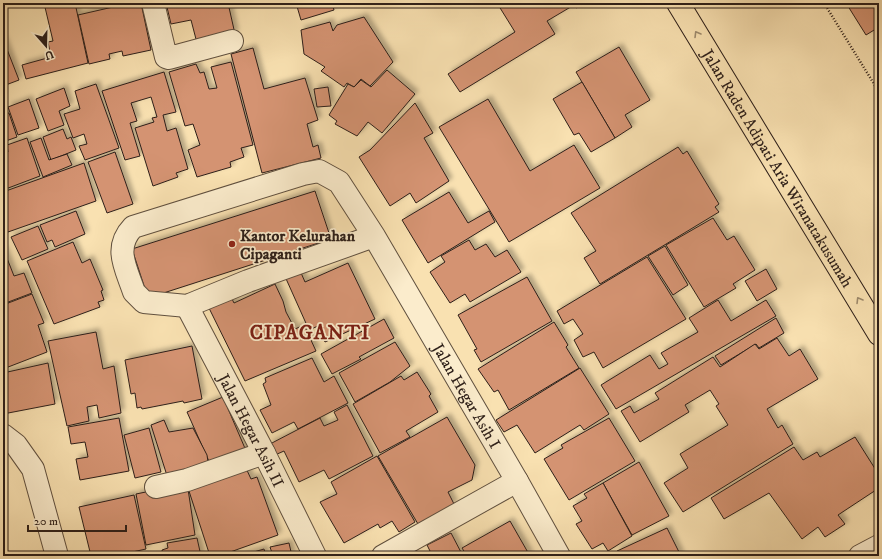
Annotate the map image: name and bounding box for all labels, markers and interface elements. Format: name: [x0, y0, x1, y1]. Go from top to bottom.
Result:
north arrow: [26, 26, 66, 66]
one-way arrow: [694, 31, 701, 38]
street label: Jalan Raden Adipati Aria Wiranatakusumah: [696, 44, 858, 292]
text: U: [42, 46, 55, 63]
place label: Kantor Kelurahan Cipaganti: [240, 226, 356, 264]
marker: Kantor Kelurahan Cipaganti: [227, 239, 237, 249]
one-way arrow: [856, 297, 863, 304]
district label: CIPAGANTI: [250, 321, 370, 346]
street label: Jalan Hegar Asih I: [427, 338, 505, 453]
street label: Jalan Hegar Asih II: [212, 369, 288, 491]
scale bar: [28, 507, 126, 533]
text: 20 m: [34, 514, 58, 529]

